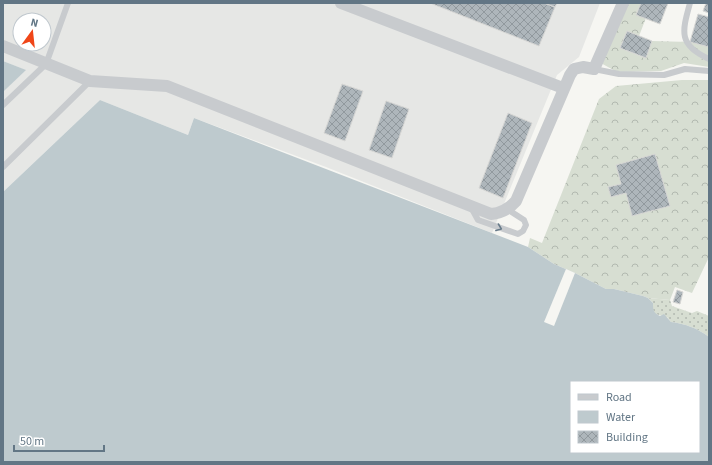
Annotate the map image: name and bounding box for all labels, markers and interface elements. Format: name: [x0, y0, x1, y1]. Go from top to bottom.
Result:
north arrow: [12, 12, 52, 52]
text: N: [29, 15, 40, 31]
one-way arrow: [496, 223, 503, 231]
legend: [570, 381, 700, 453]
text: Road: [606, 389, 632, 406]
text: Water: [606, 409, 636, 426]
scale bar: [14, 427, 104, 453]
text: Building: [606, 429, 648, 446]
text: 50 m: [20, 433, 44, 450]

